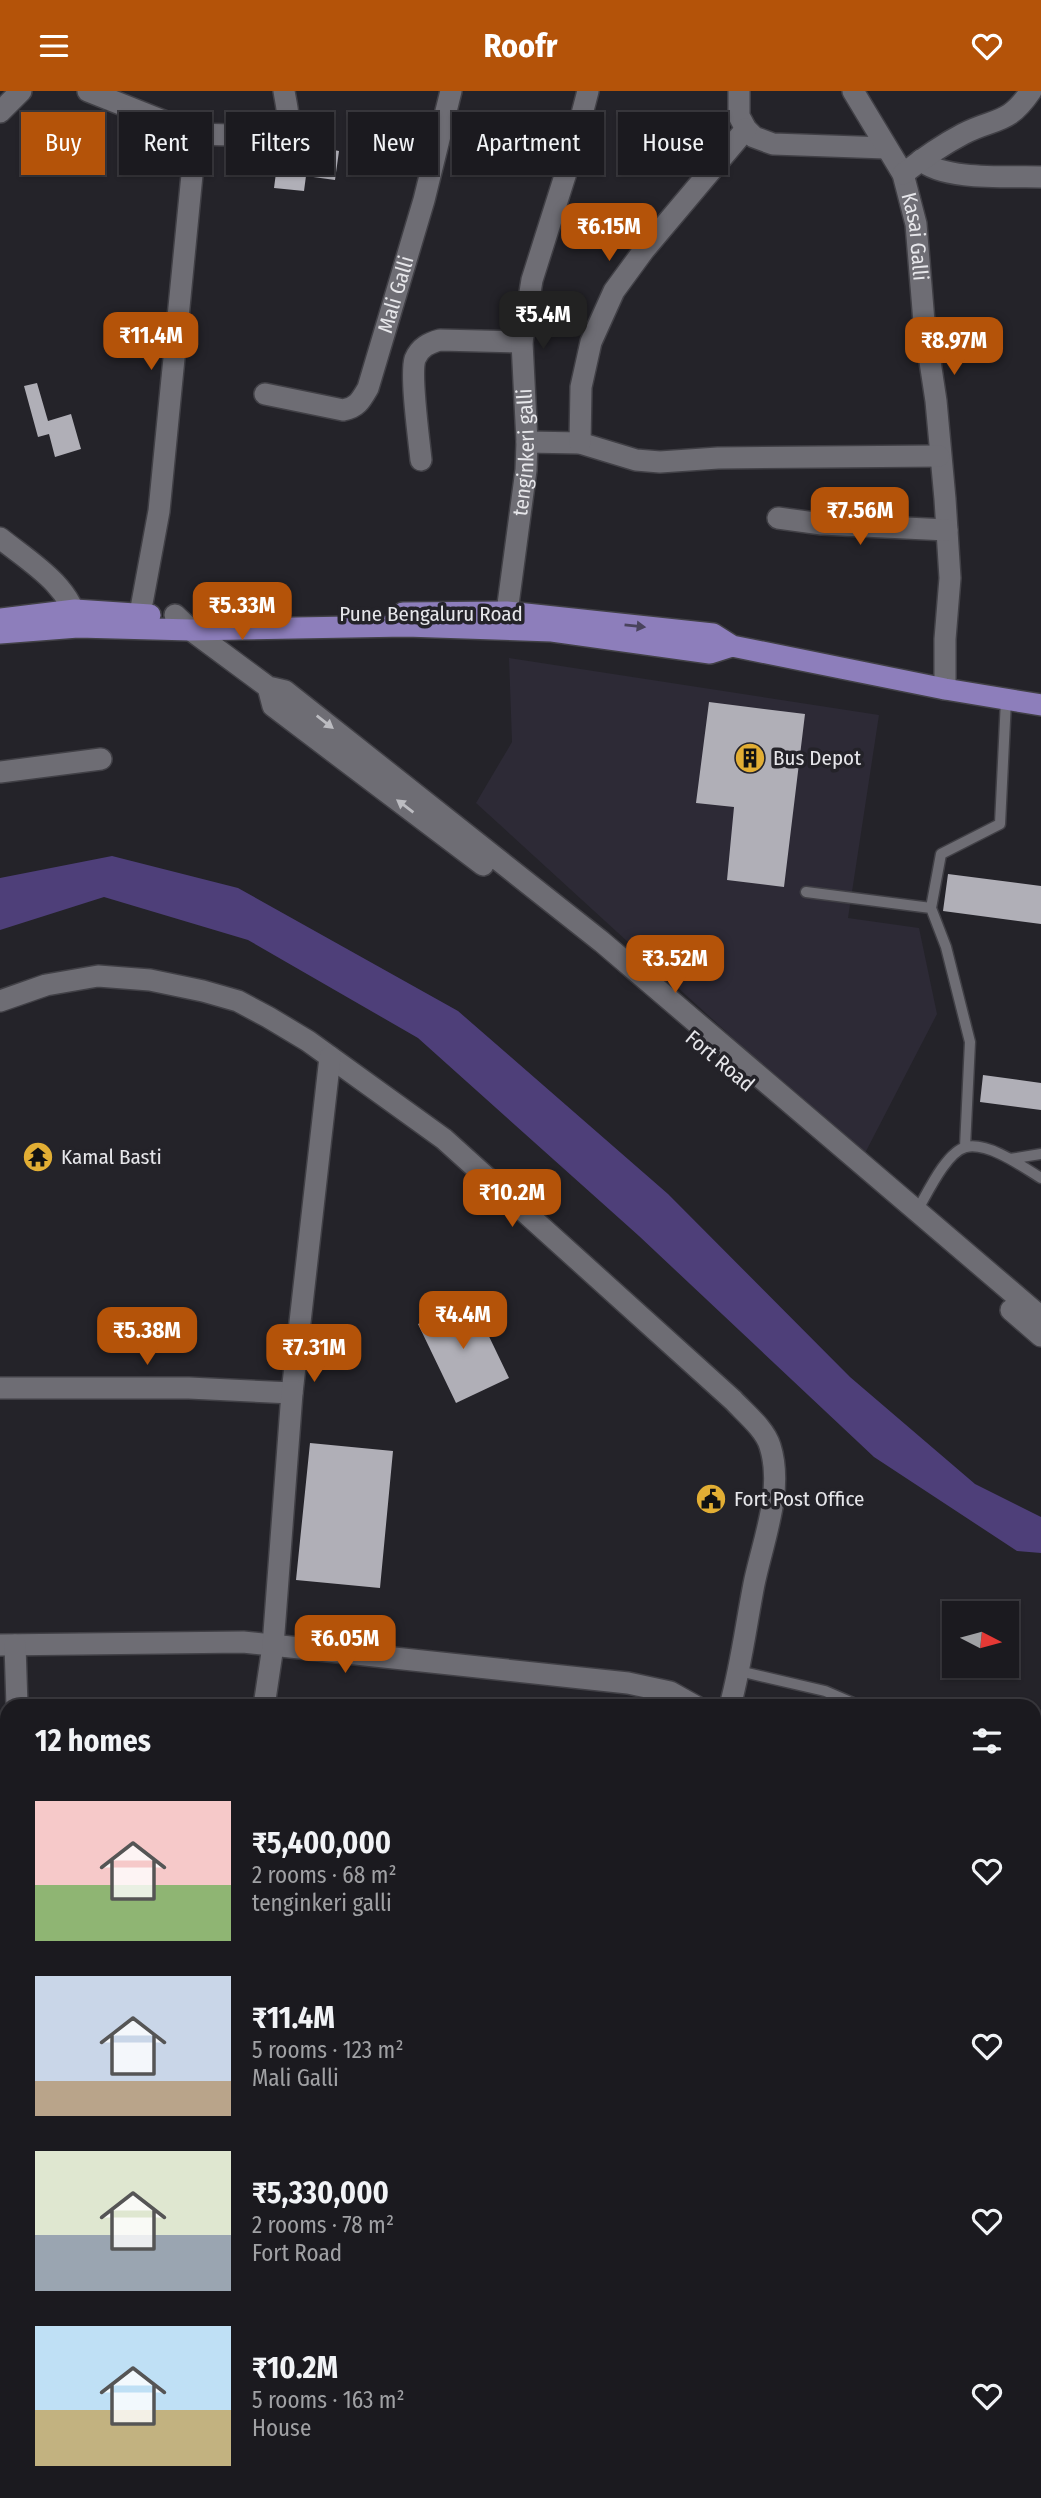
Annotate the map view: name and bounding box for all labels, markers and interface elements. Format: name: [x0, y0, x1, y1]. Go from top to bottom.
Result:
icon: menu: [35, 27, 73, 65]
text: Roofr: [484, 27, 557, 65]
icon: heart: [968, 27, 1006, 65]
chip: Buy: [21, 112, 105, 175]
chip: Rent: [119, 112, 212, 175]
chip: Filters: [226, 112, 334, 175]
chip: New: [348, 112, 438, 175]
chip: Apartment: [452, 112, 604, 175]
chip: House: [618, 112, 728, 175]
street label: Kasai Galli: [895, 190, 934, 282]
pin: ₹6.15M: [552, 204, 666, 263]
text: ₹6.15M: [577, 212, 641, 240]
street label: Mali Galli: [372, 253, 420, 336]
pin: ₹5.4M: [494, 292, 592, 351]
text: ₹5.4M: [515, 300, 571, 328]
pin: ₹11.4M: [94, 313, 208, 372]
pin: ₹8.97M: [897, 317, 1011, 377]
text: ₹11.4M: [119, 321, 183, 349]
text: ₹8.97M: [921, 326, 987, 354]
street label: tenginkeri galli: [507, 388, 540, 517]
pin: ₹7.56M: [803, 487, 917, 547]
text: ₹7.56M: [827, 496, 893, 524]
pin: ₹5.33M: [185, 582, 299, 642]
text: ₹5.33M: [209, 591, 275, 619]
street label: Pune Bengaluru Road: [339, 601, 523, 627]
one-way arrow: [624, 620, 646, 631]
one-way arrow: [316, 715, 334, 729]
building icon: Bus Depot: [733, 741, 767, 775]
place label: Bus Depot: [773, 745, 861, 771]
one-way arrow: [397, 799, 415, 814]
pin: ₹3.52M: [618, 935, 732, 995]
text: ₹3.52M: [642, 944, 708, 972]
street label: Fort Road: [680, 1025, 760, 1097]
temple icon: Kamal Basti: [21, 1140, 55, 1174]
place label: Kamal Basti: [61, 1144, 162, 1170]
pin: ₹10.2M: [455, 1169, 569, 1229]
text: ₹10.2M: [479, 1178, 545, 1206]
pin: ₹4.4M: [414, 1291, 512, 1351]
text: ₹4.4M: [435, 1300, 491, 1328]
pin: ₹5.38M: [90, 1307, 204, 1367]
text: ₹5.38M: [113, 1316, 181, 1344]
pin: ₹7.31M: [257, 1325, 371, 1384]
text: ₹7.31M: [282, 1333, 346, 1361]
public building icon: Fort Post Office: [694, 1482, 728, 1516]
place label: Fort Post Office: [734, 1486, 864, 1512]
north arrow: [942, 1601, 1018, 1678]
map controls: [942, 1601, 1019, 1678]
pin: ₹6.05M: [288, 1615, 402, 1675]
text: ₹6.05M: [311, 1624, 379, 1652]
icon: filters: [968, 1722, 1006, 1760]
text: 12 homes: [35, 1723, 151, 1759]
text: ₹5,400,000: [252, 1825, 391, 1861]
icon: home: [91, 1829, 175, 1913]
icon: heart: [968, 1852, 1006, 1890]
text: 2 rooms · 68 m²: [252, 1861, 397, 1889]
text: tenginkeri galli: [252, 1889, 392, 1917]
text: ₹11.4M: [252, 2000, 335, 2036]
icon: home: [91, 2004, 175, 2088]
icon: heart: [968, 2027, 1006, 2065]
text: 5 rooms · 123 m²: [252, 2036, 403, 2064]
text: Mali Galli: [252, 2064, 339, 2092]
text: ₹5,330,000: [252, 2175, 389, 2211]
icon: home: [91, 2179, 175, 2263]
icon: heart: [968, 2202, 1006, 2240]
text: 2 rooms · 78 m²: [252, 2211, 394, 2239]
text: Fort Road: [252, 2239, 342, 2267]
text: ₹10.2M: [252, 2350, 338, 2386]
icon: home: [91, 2354, 175, 2438]
icon: heart: [968, 2377, 1006, 2415]
text: 5 rooms · 163 m²: [252, 2386, 405, 2414]
text: House: [252, 2414, 311, 2442]

